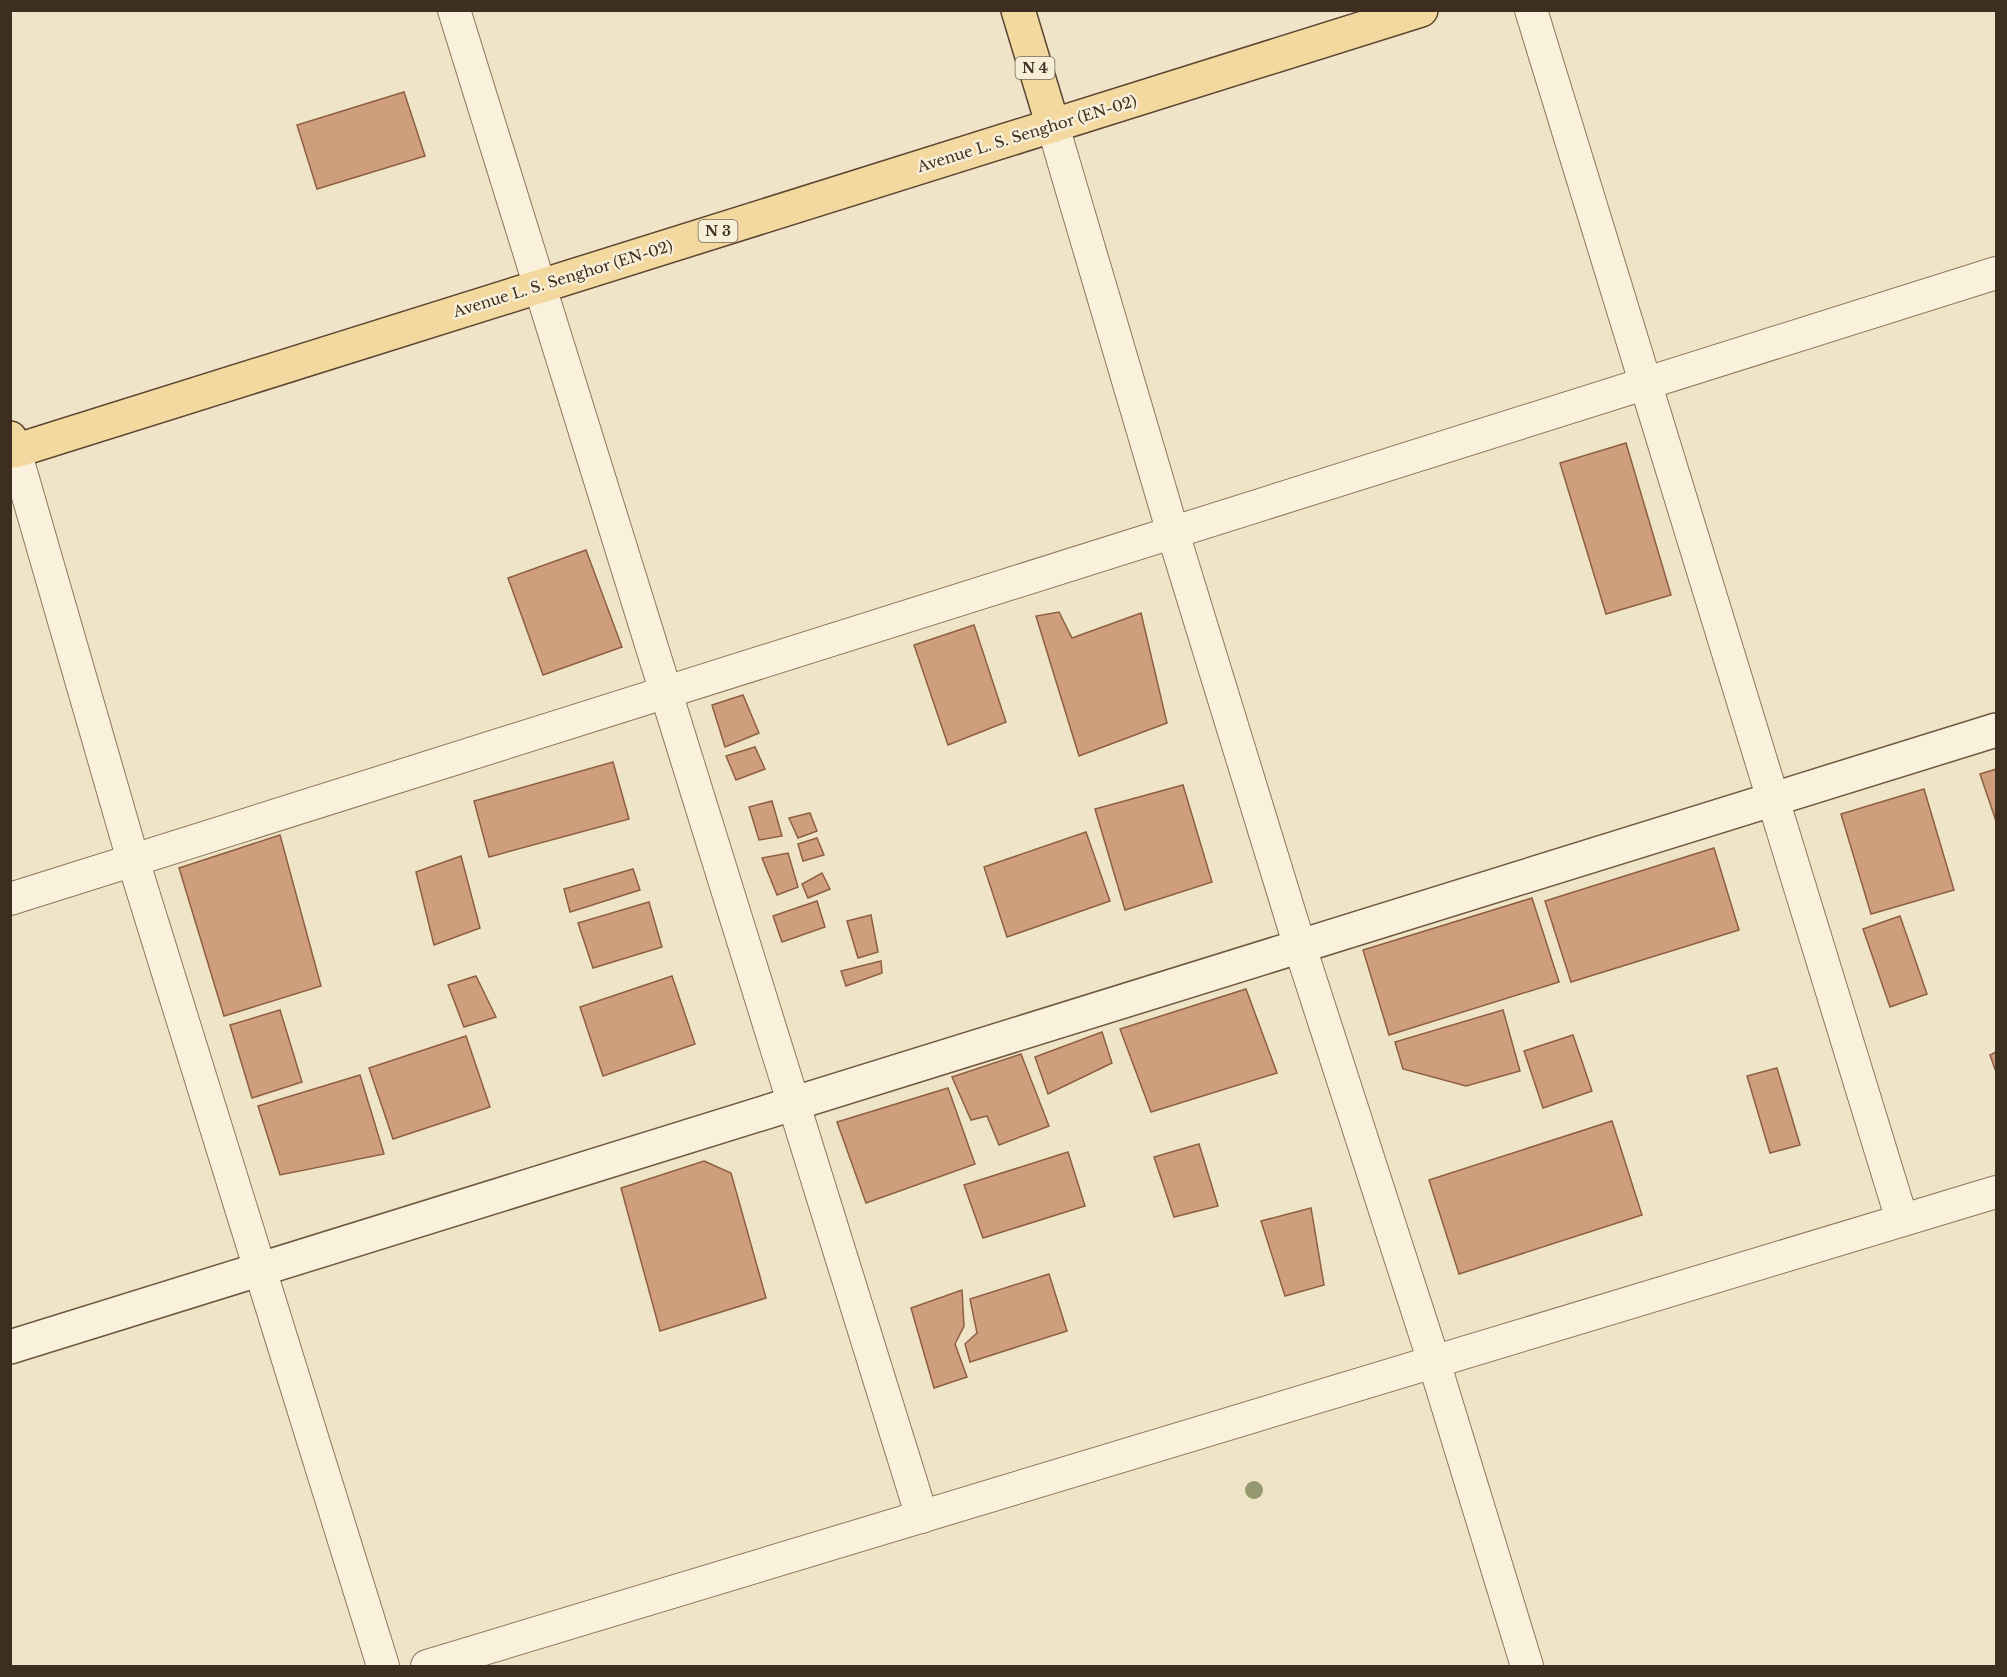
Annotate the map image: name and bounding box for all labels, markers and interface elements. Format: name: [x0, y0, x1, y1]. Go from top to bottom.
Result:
road number: N 4: [1016, 57, 1054, 79]
street label: Avenue L. S. Senghor (EN-02): [914, 91, 1139, 176]
road number: N 3: [698, 220, 738, 242]
street label: Avenue L. S. Senghor (EN-02): [450, 236, 675, 321]

